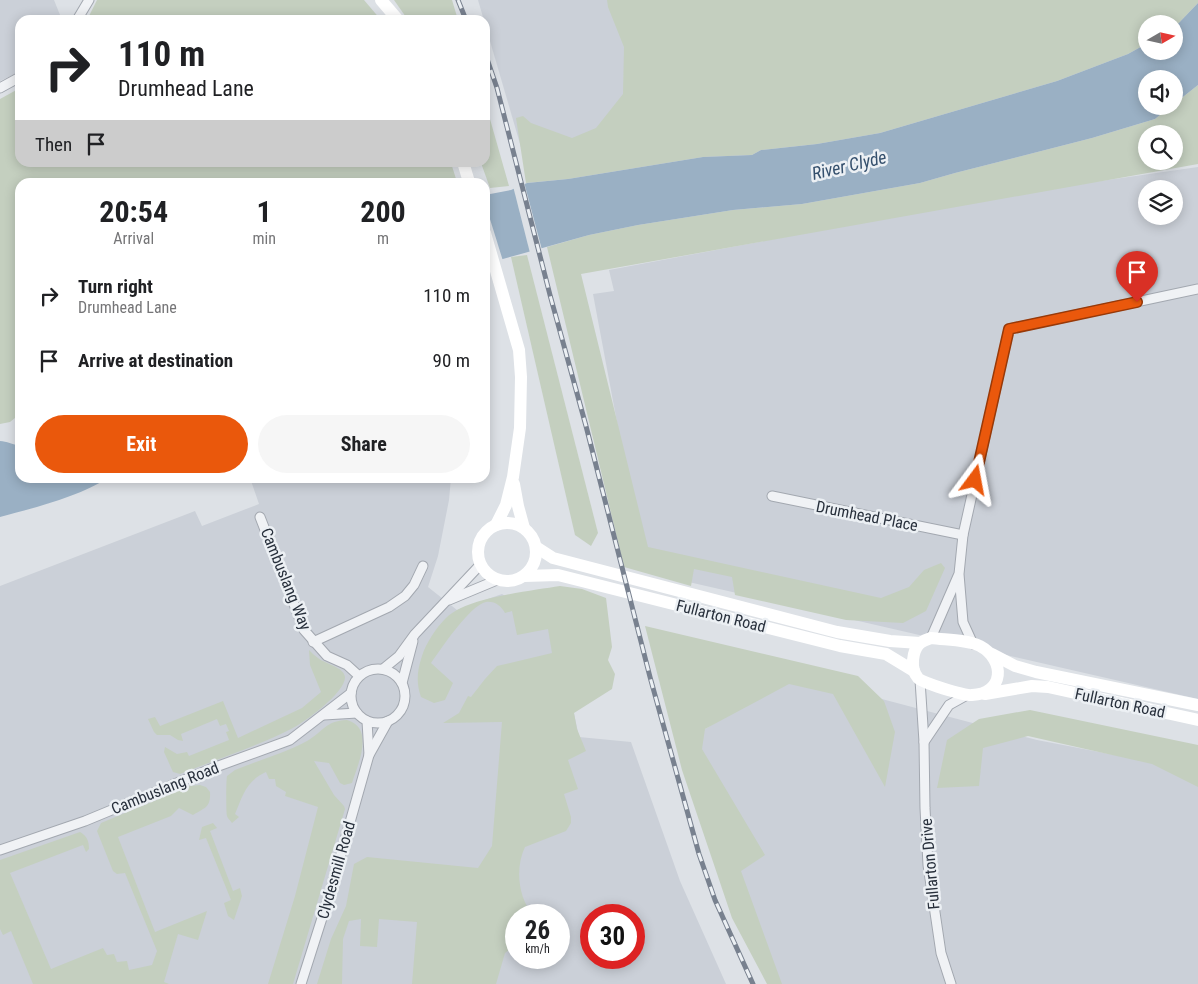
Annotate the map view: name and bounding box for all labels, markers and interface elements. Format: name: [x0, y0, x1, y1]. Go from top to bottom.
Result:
north arrow: [1138, 15, 1182, 60]
map controls: [1138, 15, 1183, 225]
text: 110 m: [118, 34, 205, 75]
icon: right: [35, 35, 100, 100]
button: sound: [1138, 70, 1183, 115]
text: Drumhead Lane: [118, 76, 254, 101]
button: search: [1138, 125, 1183, 170]
icon: arrive: [82, 130, 110, 158]
text: Then: [35, 133, 72, 156]
water label: River Clyde: [810, 146, 888, 184]
button: layers: [1138, 180, 1183, 225]
text: 20:54: [99, 194, 168, 229]
text: 1: [257, 194, 272, 229]
text: 200: [360, 194, 406, 229]
text: Arrival: [113, 229, 154, 248]
text: min: [252, 229, 276, 248]
text: m: [377, 229, 389, 248]
pin: [1116, 251, 1158, 302]
icon: arrive: [1123, 258, 1151, 286]
text: Turn right: [78, 275, 153, 298]
icon: right: [35, 282, 63, 310]
text: 110 m: [423, 284, 470, 307]
text: Drumhead Lane: [78, 298, 177, 317]
icon: arrive: [35, 347, 63, 375]
text: Arrive at destination: [78, 349, 233, 372]
text: 90 m: [433, 349, 470, 372]
button: Exit: [35, 415, 248, 473]
button: Share: [258, 415, 470, 473]
position arrow: [948, 453, 1000, 505]
street label: Drumhead Place: [814, 497, 920, 535]
street label: Cambuslang Way: [257, 525, 315, 633]
street label: Fullarton Road: [674, 596, 768, 636]
street label: Fullarton Road: [1073, 684, 1167, 722]
street label: Cambuslang Road: [108, 758, 222, 818]
street label: Fullarton Drive: [917, 818, 943, 910]
street label: Clydesmill Road: [313, 819, 359, 921]
speed limit sign: 30: [580, 904, 645, 969]
text: 26: [525, 916, 550, 945]
text: km/h: [525, 942, 550, 956]

